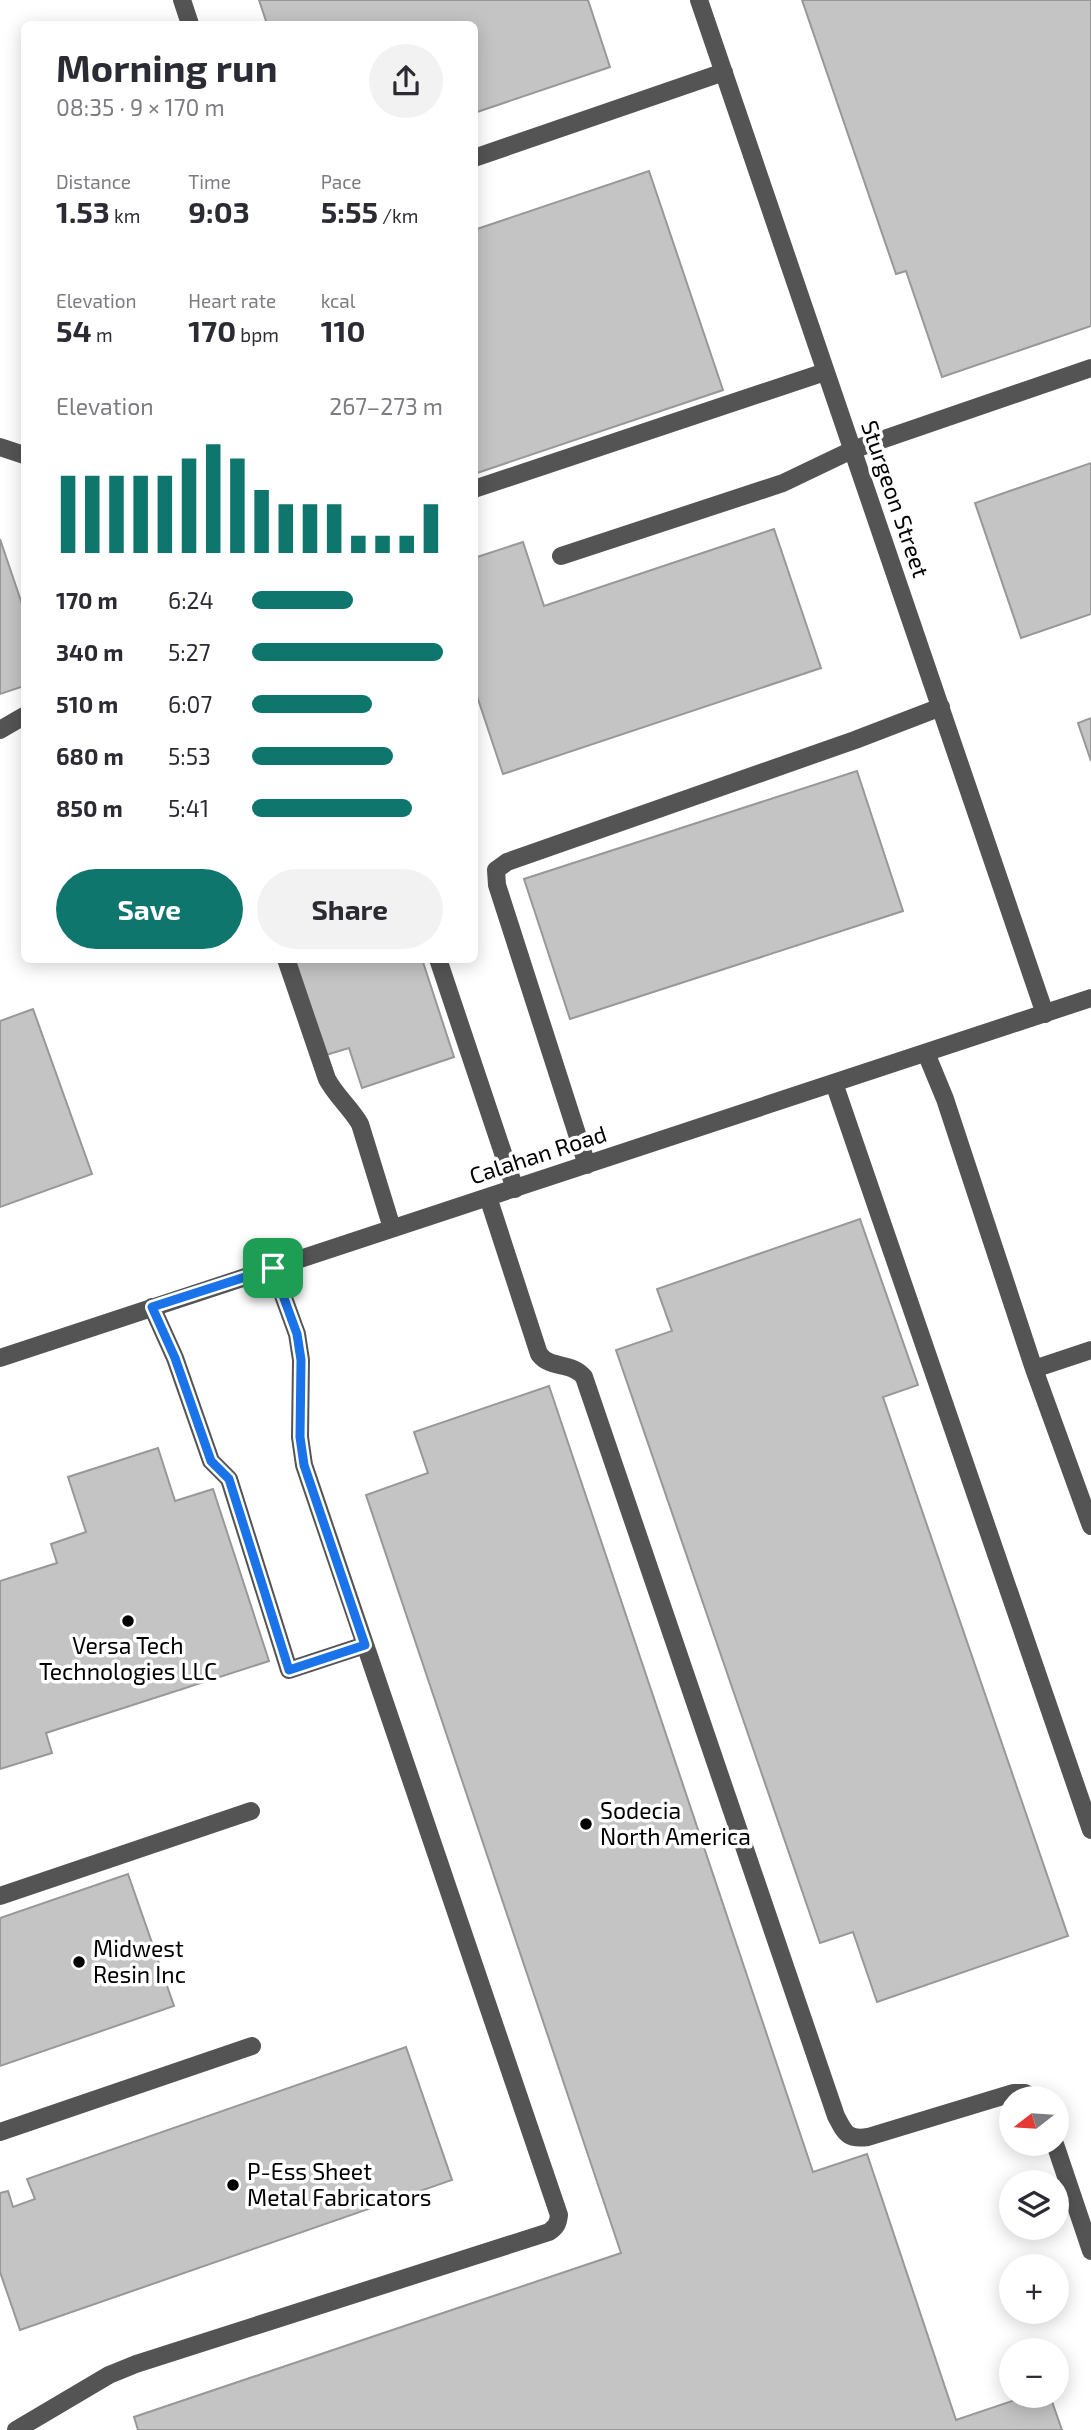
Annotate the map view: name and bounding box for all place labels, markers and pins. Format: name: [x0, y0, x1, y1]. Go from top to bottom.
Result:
pin: [243, 1238, 303, 1298]
marker: Versa Tech Technologies LLC: [120, 1613, 136, 1629]
place label: Versa Tech Technologies LLC: [39, 1631, 217, 1685]
place label: Sodecia North America: [600, 1796, 751, 1850]
marker: Sodecia North America: [578, 1816, 594, 1832]
place label: Midwest Resin Inc: [93, 1934, 186, 1988]
marker: Midwest Resin Inc: [71, 1954, 87, 1970]
place label: P-Ess Sheet Metal Fabricators: [247, 2157, 431, 2211]
marker: P-Ess Sheet Metal Fabricators: [225, 2177, 241, 2193]

